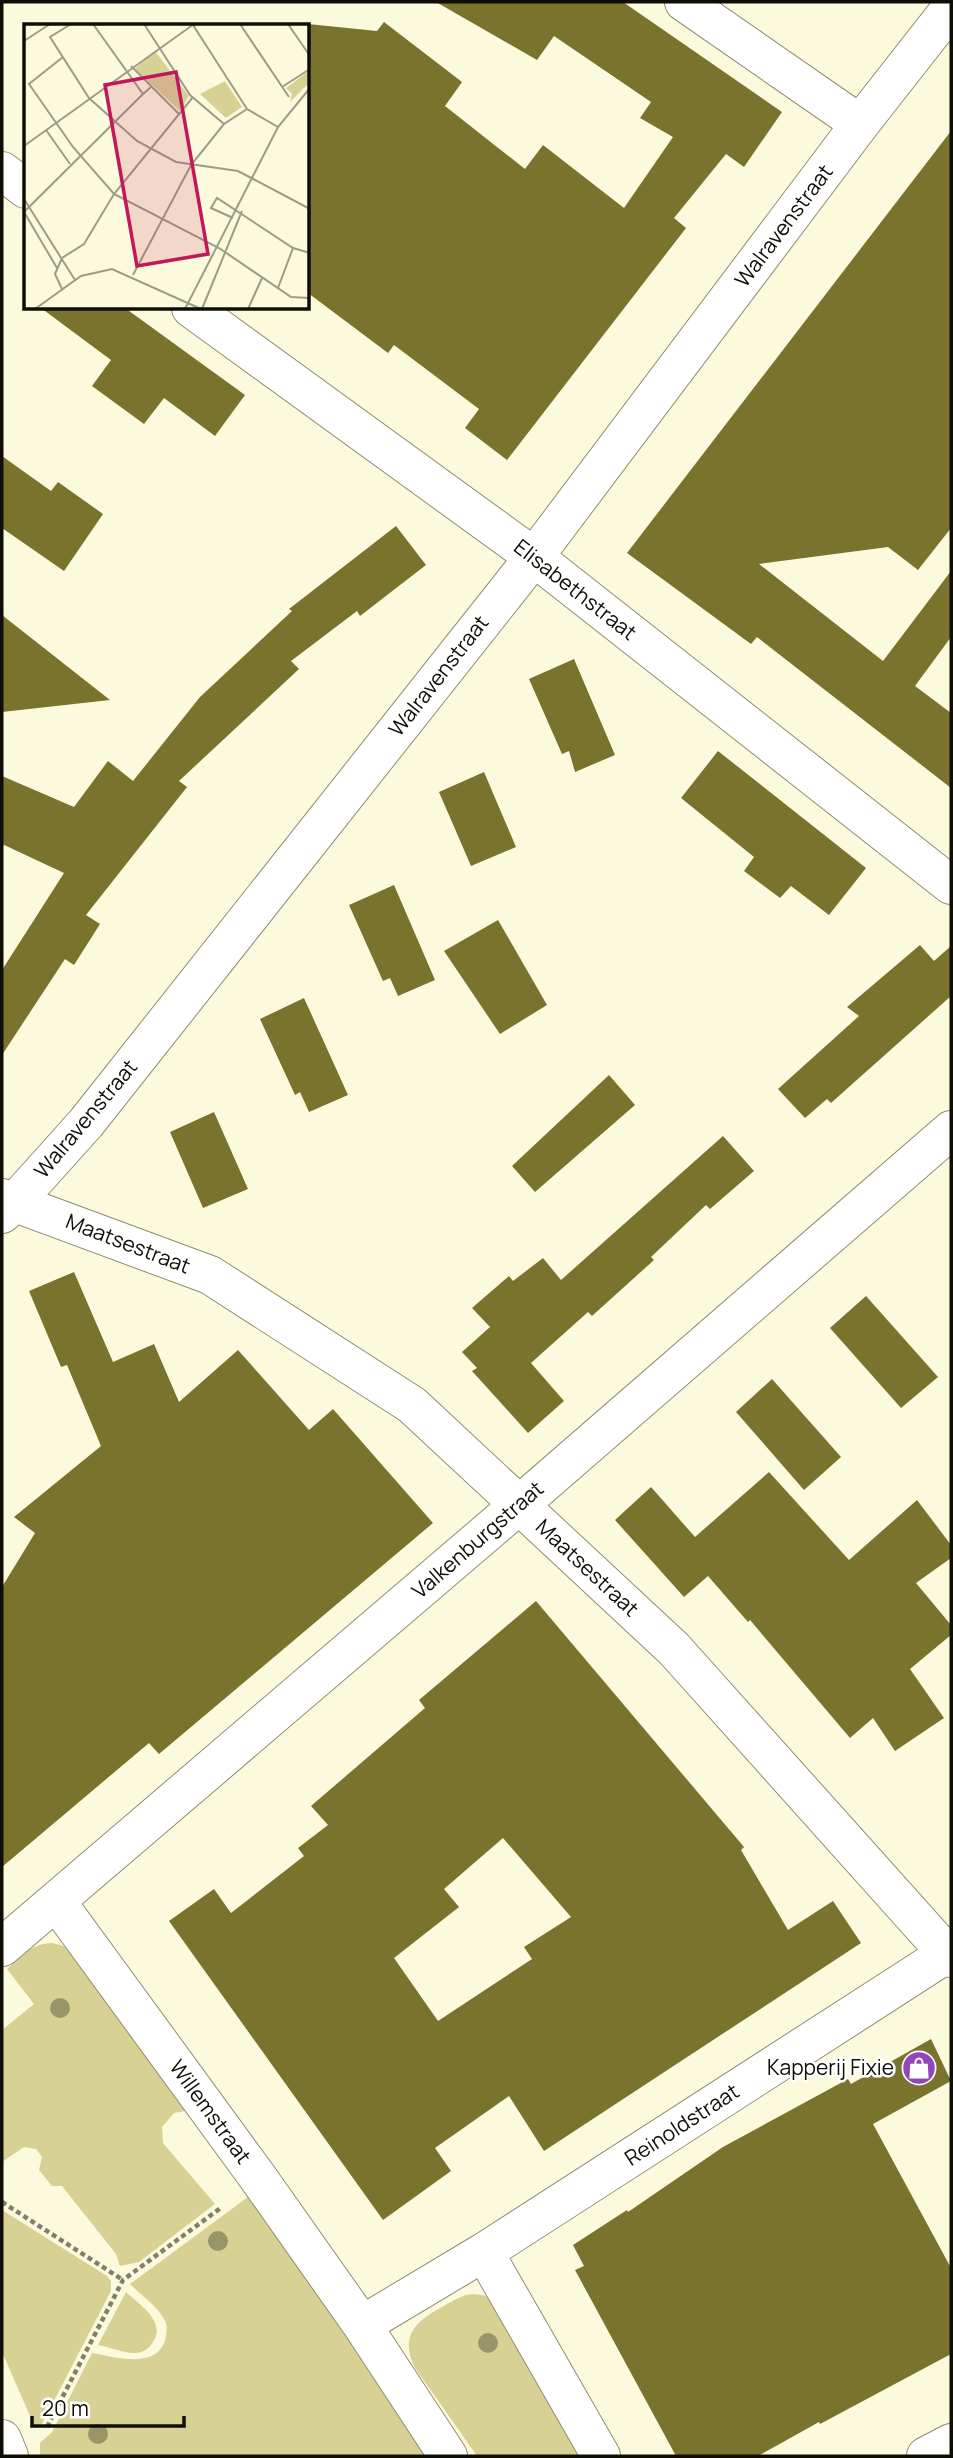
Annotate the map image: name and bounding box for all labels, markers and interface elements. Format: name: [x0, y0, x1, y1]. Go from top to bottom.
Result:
inset map: [24, 24, 310, 310]
street label: Walravenstraat: [728, 158, 839, 292]
street label: Elisabethstraat: [509, 533, 643, 646]
street label: Walravenstraat: [382, 609, 494, 742]
street label: Walravenstraat: [27, 1053, 143, 1184]
street label: Maatsestraat: [62, 1207, 195, 1280]
street label: Valkenburgstraat: [406, 1474, 549, 1604]
street label: Maatsestraat: [530, 1512, 645, 1622]
shop icon: Kapperij Fixie: [900, 2049, 938, 2087]
place label: Kapperij Fixie: [767, 2053, 894, 2081]
street label: Willemstraat: [164, 2054, 258, 2169]
street label: Reinoldstraat: [619, 2077, 744, 2172]
scale bar: [32, 2384, 184, 2428]
text: 20 m: [42, 2394, 89, 2422]

